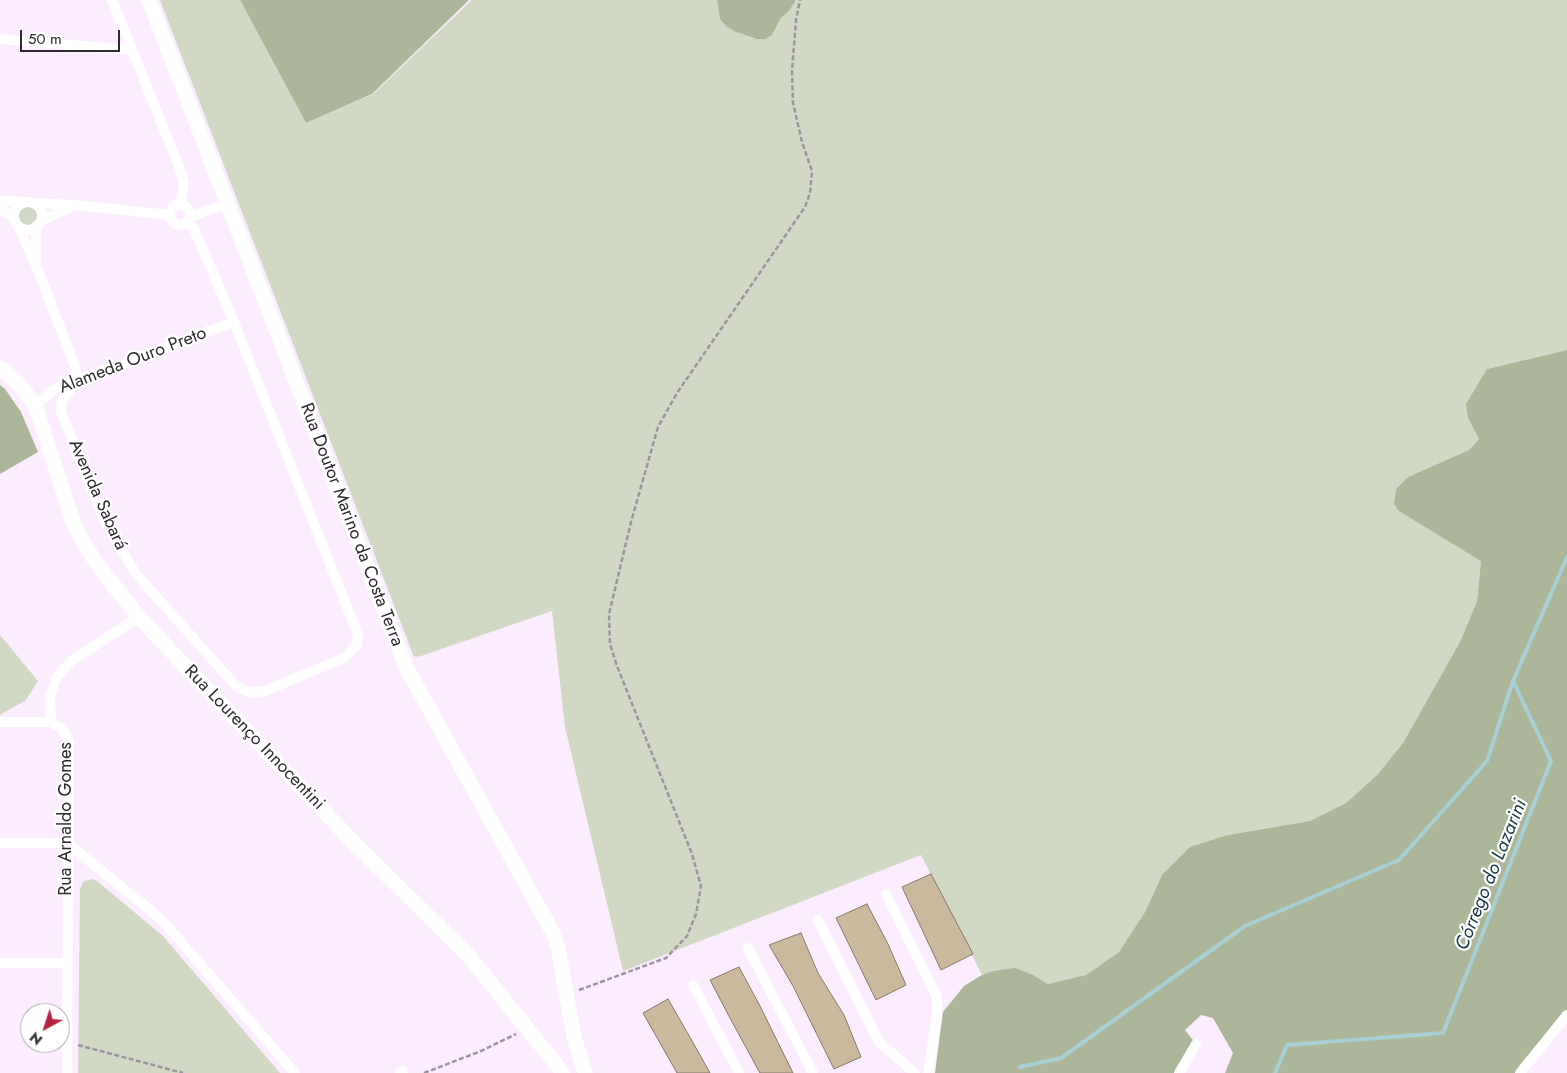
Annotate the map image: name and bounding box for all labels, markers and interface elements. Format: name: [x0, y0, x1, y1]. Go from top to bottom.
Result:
scale bar: [22, 20, 122, 52]
text: 50 m: [28, 28, 62, 50]
street label: Alameda Ouro Preto: [56, 323, 210, 399]
street label: Rua Doutor Marino da Costa Terra: [295, 400, 407, 650]
street label: Avenida Sabará: [63, 436, 131, 554]
street label: Rua Lourenço Innocentini: [179, 661, 329, 815]
street label: Rua Arnaldo Gomes: [56, 742, 78, 896]
water label: Córrego do Lazarini: [1451, 796, 1533, 954]
north arrow: [20, 1003, 70, 1053]
text: N: [25, 1027, 47, 1050]

